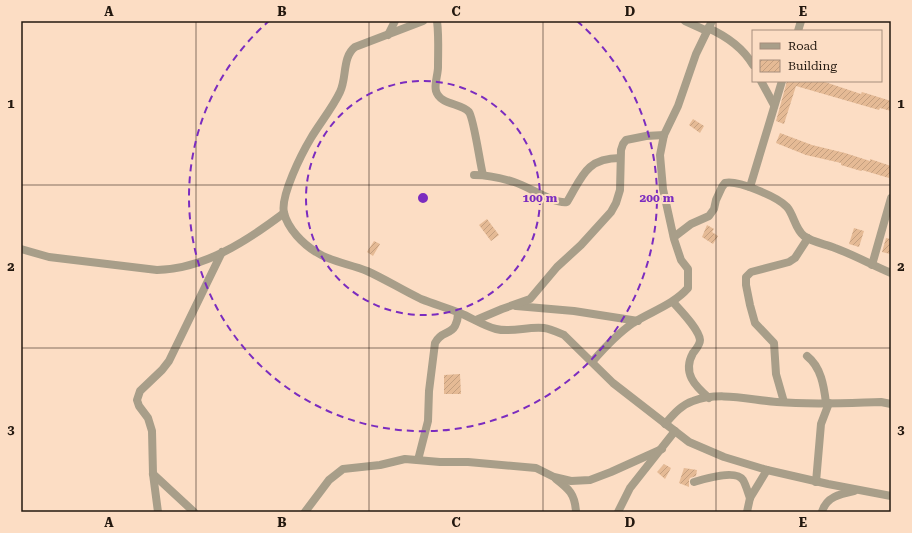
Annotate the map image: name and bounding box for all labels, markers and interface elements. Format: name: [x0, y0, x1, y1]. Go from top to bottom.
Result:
text: A: [104, 4, 114, 19]
text: B: [277, 4, 287, 19]
text: C: [451, 4, 461, 19]
text: D: [625, 4, 635, 19]
text: E: [799, 4, 807, 19]
legend: [752, 30, 882, 82]
text: Road: [788, 39, 818, 53]
text: Building: [788, 59, 837, 73]
text: 1: [7, 96, 15, 111]
text: 1: [897, 96, 905, 111]
centre of rings: [416, 191, 430, 205]
text: 100 m: [523, 191, 558, 205]
text: 200 m: [640, 191, 675, 205]
text: 2: [7, 259, 15, 274]
text: 2: [897, 259, 905, 274]
text: 3: [7, 422, 15, 437]
text: 3: [897, 422, 905, 437]
text: A: [104, 515, 114, 530]
text: B: [277, 515, 287, 530]
text: C: [451, 515, 461, 530]
text: D: [625, 515, 635, 530]
text: E: [799, 515, 807, 530]

